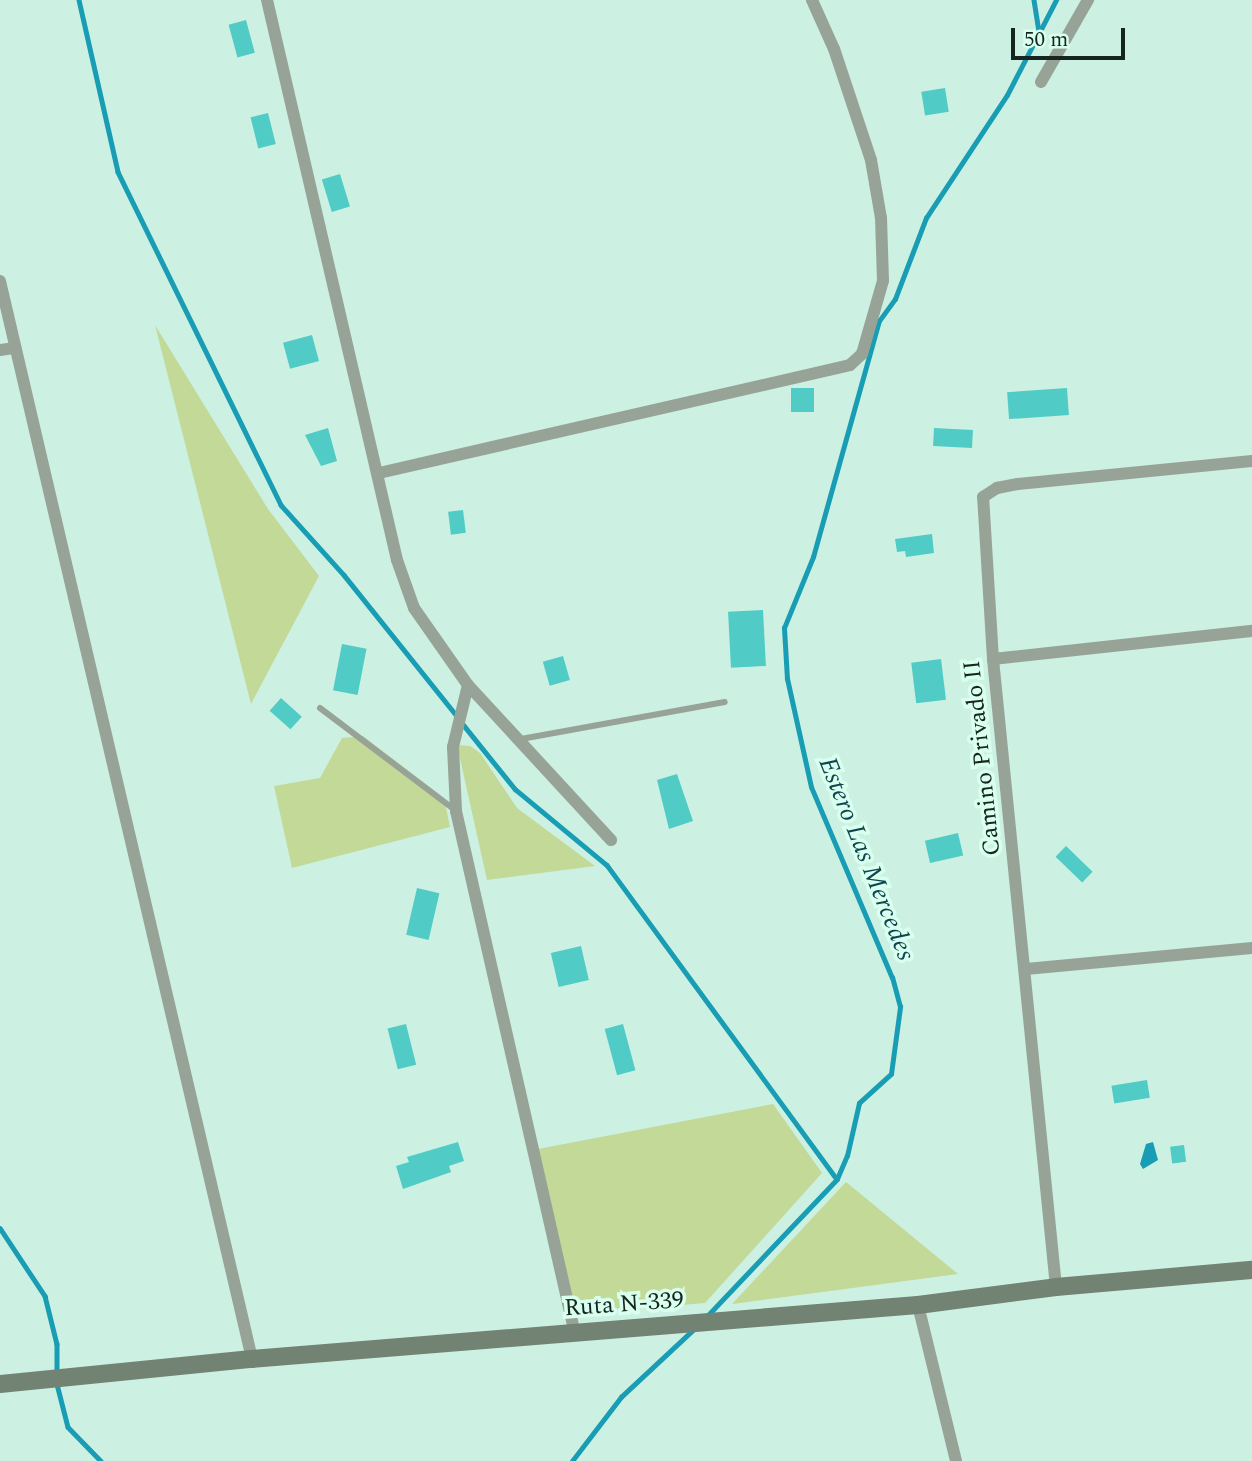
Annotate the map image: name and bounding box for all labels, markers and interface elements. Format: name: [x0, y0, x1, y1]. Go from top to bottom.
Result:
scale bar: [1014, 14, 1128, 58]
text: 50 m: [1024, 24, 1068, 56]
street label: Camino Privado II: [958, 659, 1008, 857]
water label: Estero Las Mercedes: [811, 753, 921, 965]
street label: Ruta N-339: [563, 1286, 685, 1324]

